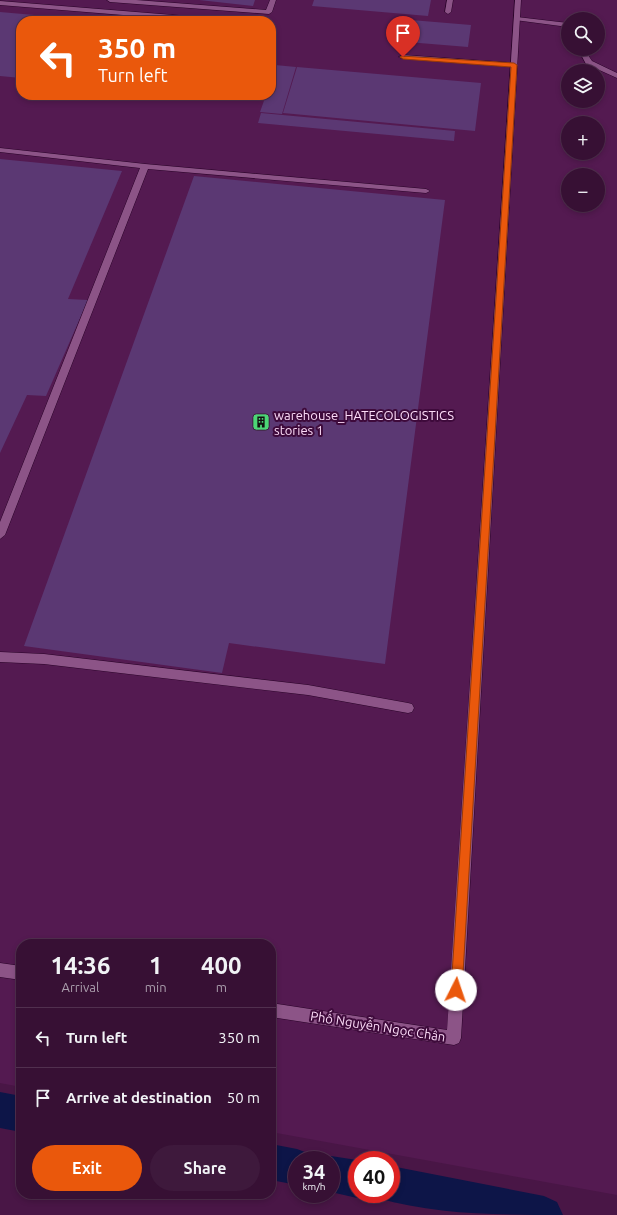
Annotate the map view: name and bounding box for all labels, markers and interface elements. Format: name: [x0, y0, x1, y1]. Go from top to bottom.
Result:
map controls: [561, 12, 605, 212]
button: search: [561, 12, 605, 56]
pin: [386, 16, 420, 57]
icon: arrive: [392, 22, 414, 44]
icon: left: [32, 32, 84, 84]
text: 350 m: [98, 32, 176, 63]
button: layers: [561, 64, 605, 108]
text: Turn left: [98, 65, 168, 85]
button: +: [561, 116, 605, 160]
button: −: [561, 168, 605, 212]
place label: warehouse_HATECOLOGISTICS stories 1: [274, 408, 454, 437]
building icon: warehouse_HATECOLOGISTICS stories 1: [251, 412, 271, 432]
text: 14:36: [50, 952, 110, 979]
text: 1: [149, 952, 162, 979]
text: 400: [201, 952, 242, 979]
position arrow: [435, 969, 477, 1011]
text: Arrival: [61, 980, 99, 994]
text: min: [145, 980, 167, 994]
text: m: [216, 980, 227, 994]
street label: Phố Nguyễn Ngọc Chân: [309, 1006, 447, 1045]
icon: left: [32, 1027, 54, 1049]
text: Turn left: [66, 1029, 127, 1046]
text: 350 m: [218, 1029, 260, 1046]
icon: arrive: [32, 1087, 54, 1109]
text: Arrive at destination: [66, 1089, 212, 1106]
text: 50 m: [227, 1089, 260, 1106]
button: Exit: [32, 1145, 142, 1191]
button: Share: [150, 1145, 260, 1191]
speed limit sign: 40: [348, 1151, 400, 1203]
text: 34: [303, 1160, 325, 1183]
text: km/h: [302, 1181, 326, 1192]

